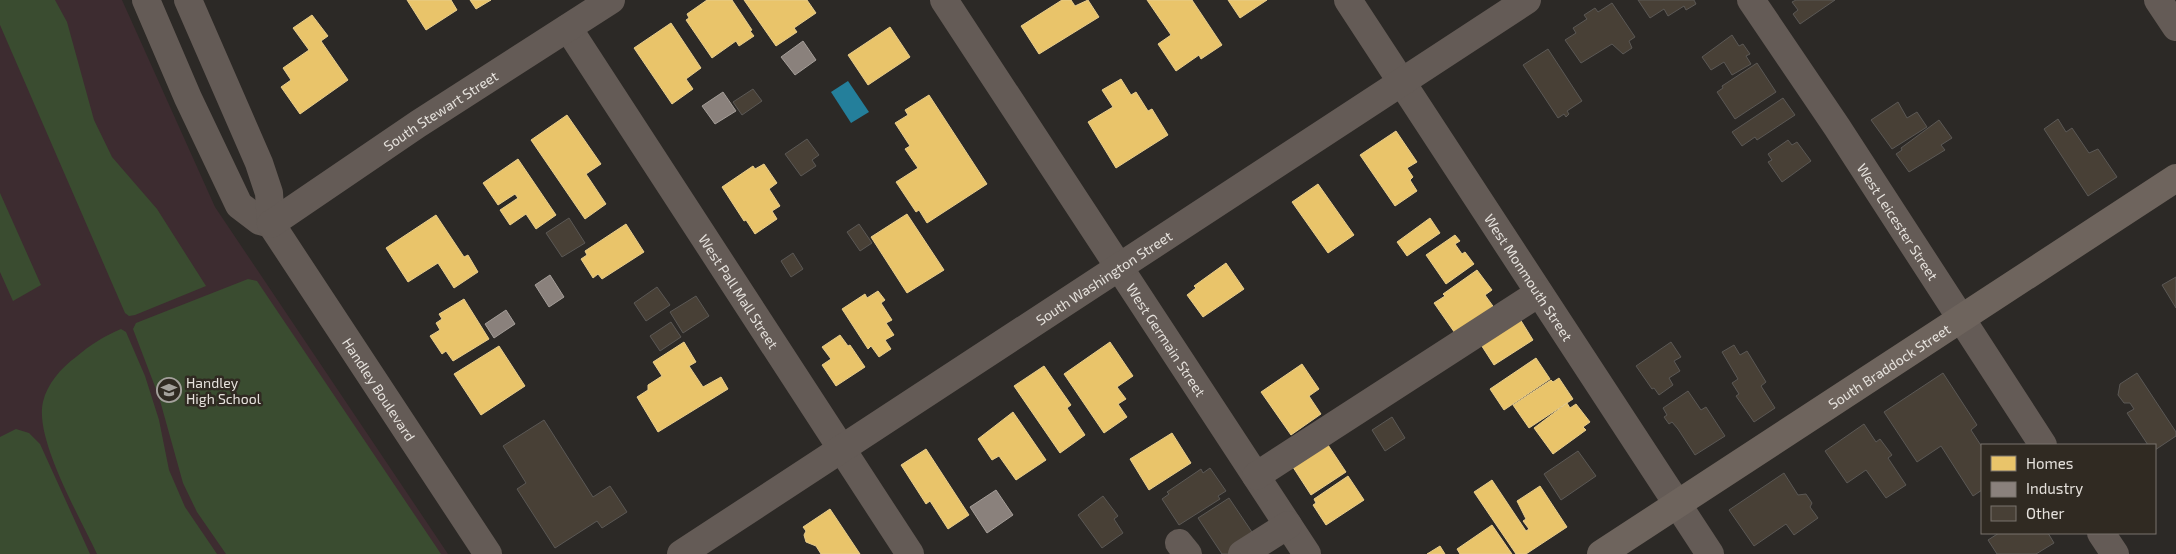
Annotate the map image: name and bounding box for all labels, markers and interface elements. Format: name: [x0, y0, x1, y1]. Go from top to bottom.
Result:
street label: South Stewart Street: [380, 67, 501, 154]
street label: West Leicester Street: [1854, 160, 1942, 283]
street label: West Monmouth Street: [1481, 210, 1577, 344]
street label: South Washington Street: [1032, 227, 1175, 328]
street label: West Pall Mall Street: [696, 231, 783, 352]
street label: West Germain Street: [1123, 280, 1210, 399]
street label: South Braddock Street: [1825, 320, 1953, 412]
street label: Handley Boulevard: [339, 334, 420, 444]
place label: Handley High School: [186, 374, 262, 407]
school or university icon: Handley High School: [156, 377, 182, 403]
legend: [1981, 444, 2156, 534]
text: Homes: [2026, 454, 2073, 472]
text: Industry: [2026, 479, 2083, 497]
text: Other: [2026, 504, 2065, 522]

